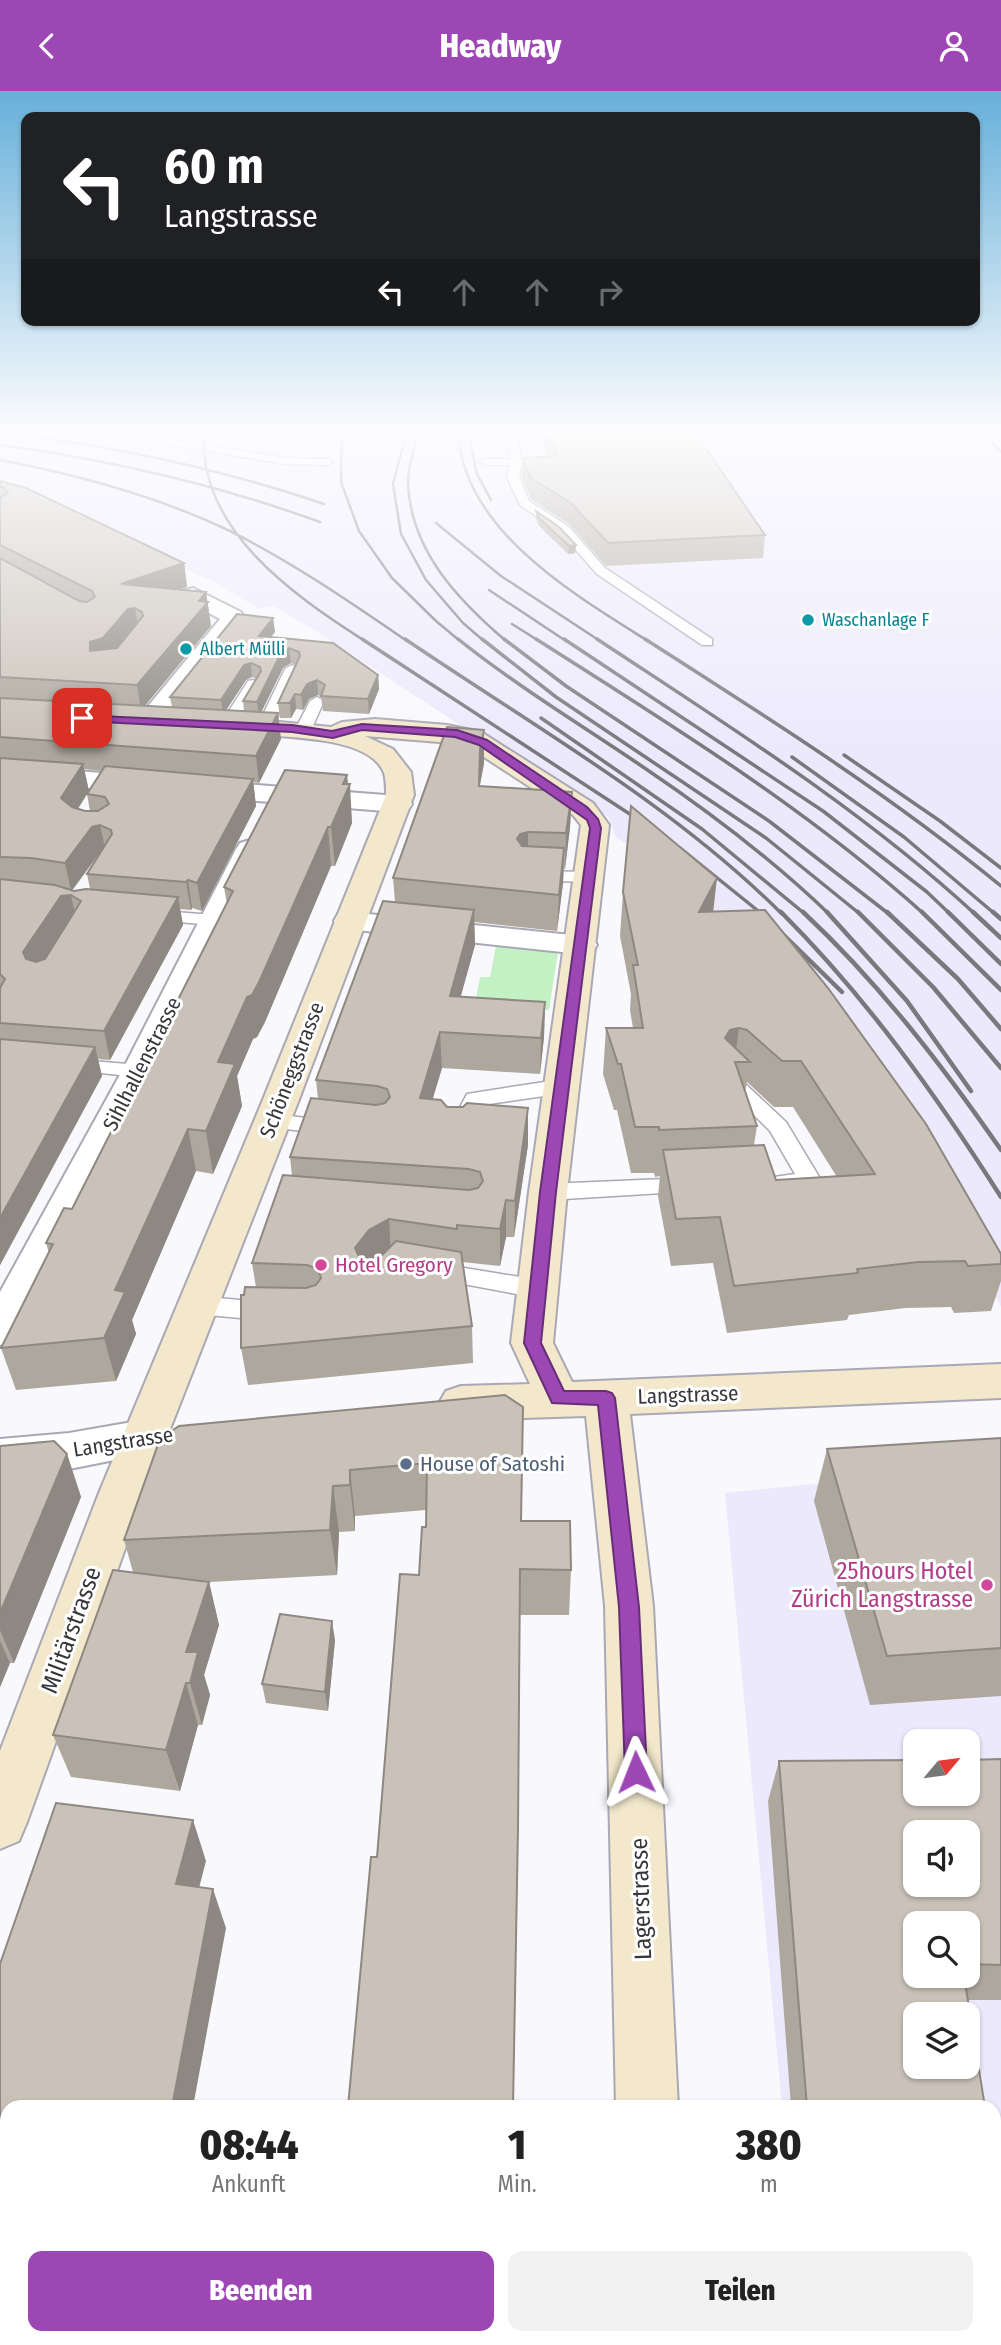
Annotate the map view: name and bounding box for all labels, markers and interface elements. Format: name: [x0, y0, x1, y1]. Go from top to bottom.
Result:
icon: back: [28, 27, 66, 65]
text: Headway: [440, 27, 561, 65]
icon: person: [935, 27, 973, 65]
text: 60 m: [164, 137, 264, 196]
icon: left: [49, 140, 140, 231]
text: Langstrasse: [164, 197, 318, 235]
icon: left: [372, 273, 410, 311]
icon: ahead: [445, 273, 483, 311]
icon: ahead: [518, 273, 556, 311]
icon: right: [591, 273, 629, 311]
place label: Waschanlage F: [822, 609, 929, 631]
marker: Waschanlage F: [800, 612, 816, 628]
place label: Albert Mülli: [200, 638, 285, 660]
marker: Albert Mülli: [178, 641, 194, 657]
pin: [52, 688, 112, 748]
icon: arrive: [63, 699, 101, 737]
street label: Sihlhallenstrasse: [97, 993, 187, 1135]
street label: Schöneggstrasse: [254, 998, 330, 1142]
place label: Hotel Gregory: [335, 1252, 453, 1278]
marker: Hotel Gregory: [313, 1257, 329, 1273]
street label: Langstrasse: [637, 1380, 739, 1410]
street label: Langstrasse: [71, 1421, 175, 1463]
place label: House of Satoshi: [420, 1451, 565, 1477]
marker: House of Satoshi: [398, 1456, 414, 1472]
place label: 25hours Hotel Zürich Langstrasse: [791, 1557, 973, 1613]
street label: Militärstrasse: [35, 1563, 107, 1697]
marker: 25hours Hotel Zürich Langstrasse: [979, 1577, 995, 1593]
north arrow: [903, 1729, 980, 1806]
map controls: [903, 1729, 980, 2079]
position arrow: [599, 1735, 673, 1809]
button: sound: [903, 1820, 980, 1897]
street label: Lagerstrasse: [625, 1837, 657, 1961]
button: search: [903, 1911, 980, 1988]
button: layers: [903, 2002, 980, 2079]
text: 08:44: [199, 2120, 298, 2170]
text: 1: [508, 2120, 526, 2170]
text: 380: [736, 2120, 802, 2170]
text: Ankunft: [212, 2170, 286, 2198]
text: Min.: [498, 2170, 537, 2198]
text: m: [760, 2170, 778, 2198]
button: Beenden: [28, 2251, 494, 2331]
button: Teilen: [508, 2251, 973, 2331]

